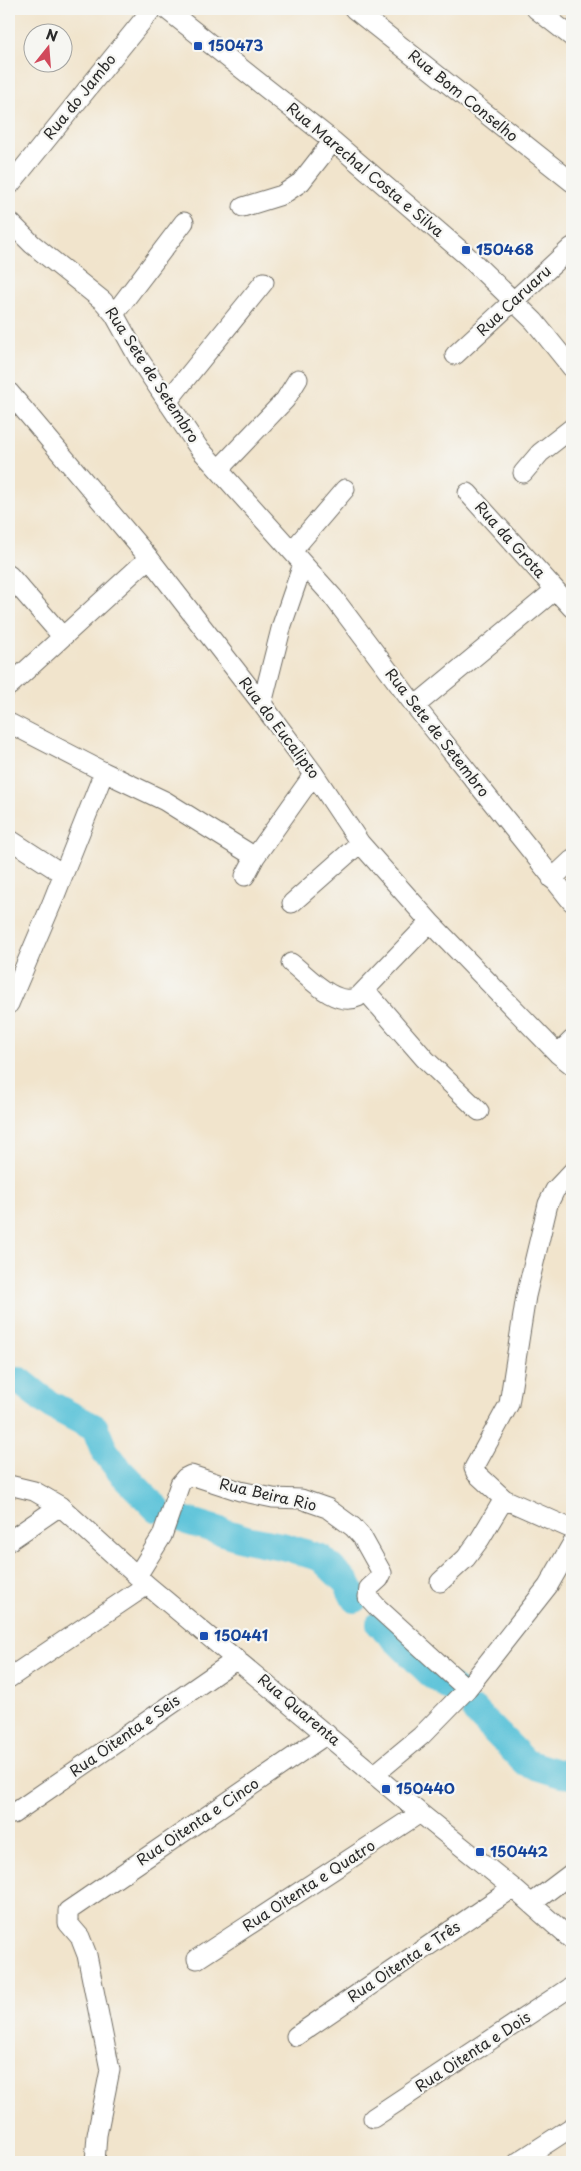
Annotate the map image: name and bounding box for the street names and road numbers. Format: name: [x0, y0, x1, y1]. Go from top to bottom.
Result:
street label: Rua Bom Conselho: [404, 43, 524, 146]
street label: Rua do Jambo: [37, 48, 121, 144]
street label: Rua Marechal Costa e Silva: [282, 96, 450, 242]
street label: Rua Caruaru: [471, 259, 555, 341]
street label: Rua Sete de Setembro: [101, 302, 206, 447]
street label: Rua da Grota: [470, 496, 552, 583]
street label: Rua Sete de Setembro: [380, 663, 496, 801]
street label: Rua do Eucalipto: [234, 671, 326, 783]
street label: Rua Beira Rio: [217, 1471, 319, 1516]
street label: Rua Quarenta: [254, 1667, 347, 1751]
street label: Rua Oitenta e Seis: [64, 1688, 184, 1782]
street label: Rua Oitenta e Cinco: [131, 1771, 263, 1870]
street label: Rua Oitenta e Quatro: [237, 1833, 379, 1936]
street label: Rua Oitenta e Três: [342, 1914, 464, 2007]
street label: Rua Oitenta e Dois: [410, 2005, 535, 2097]

